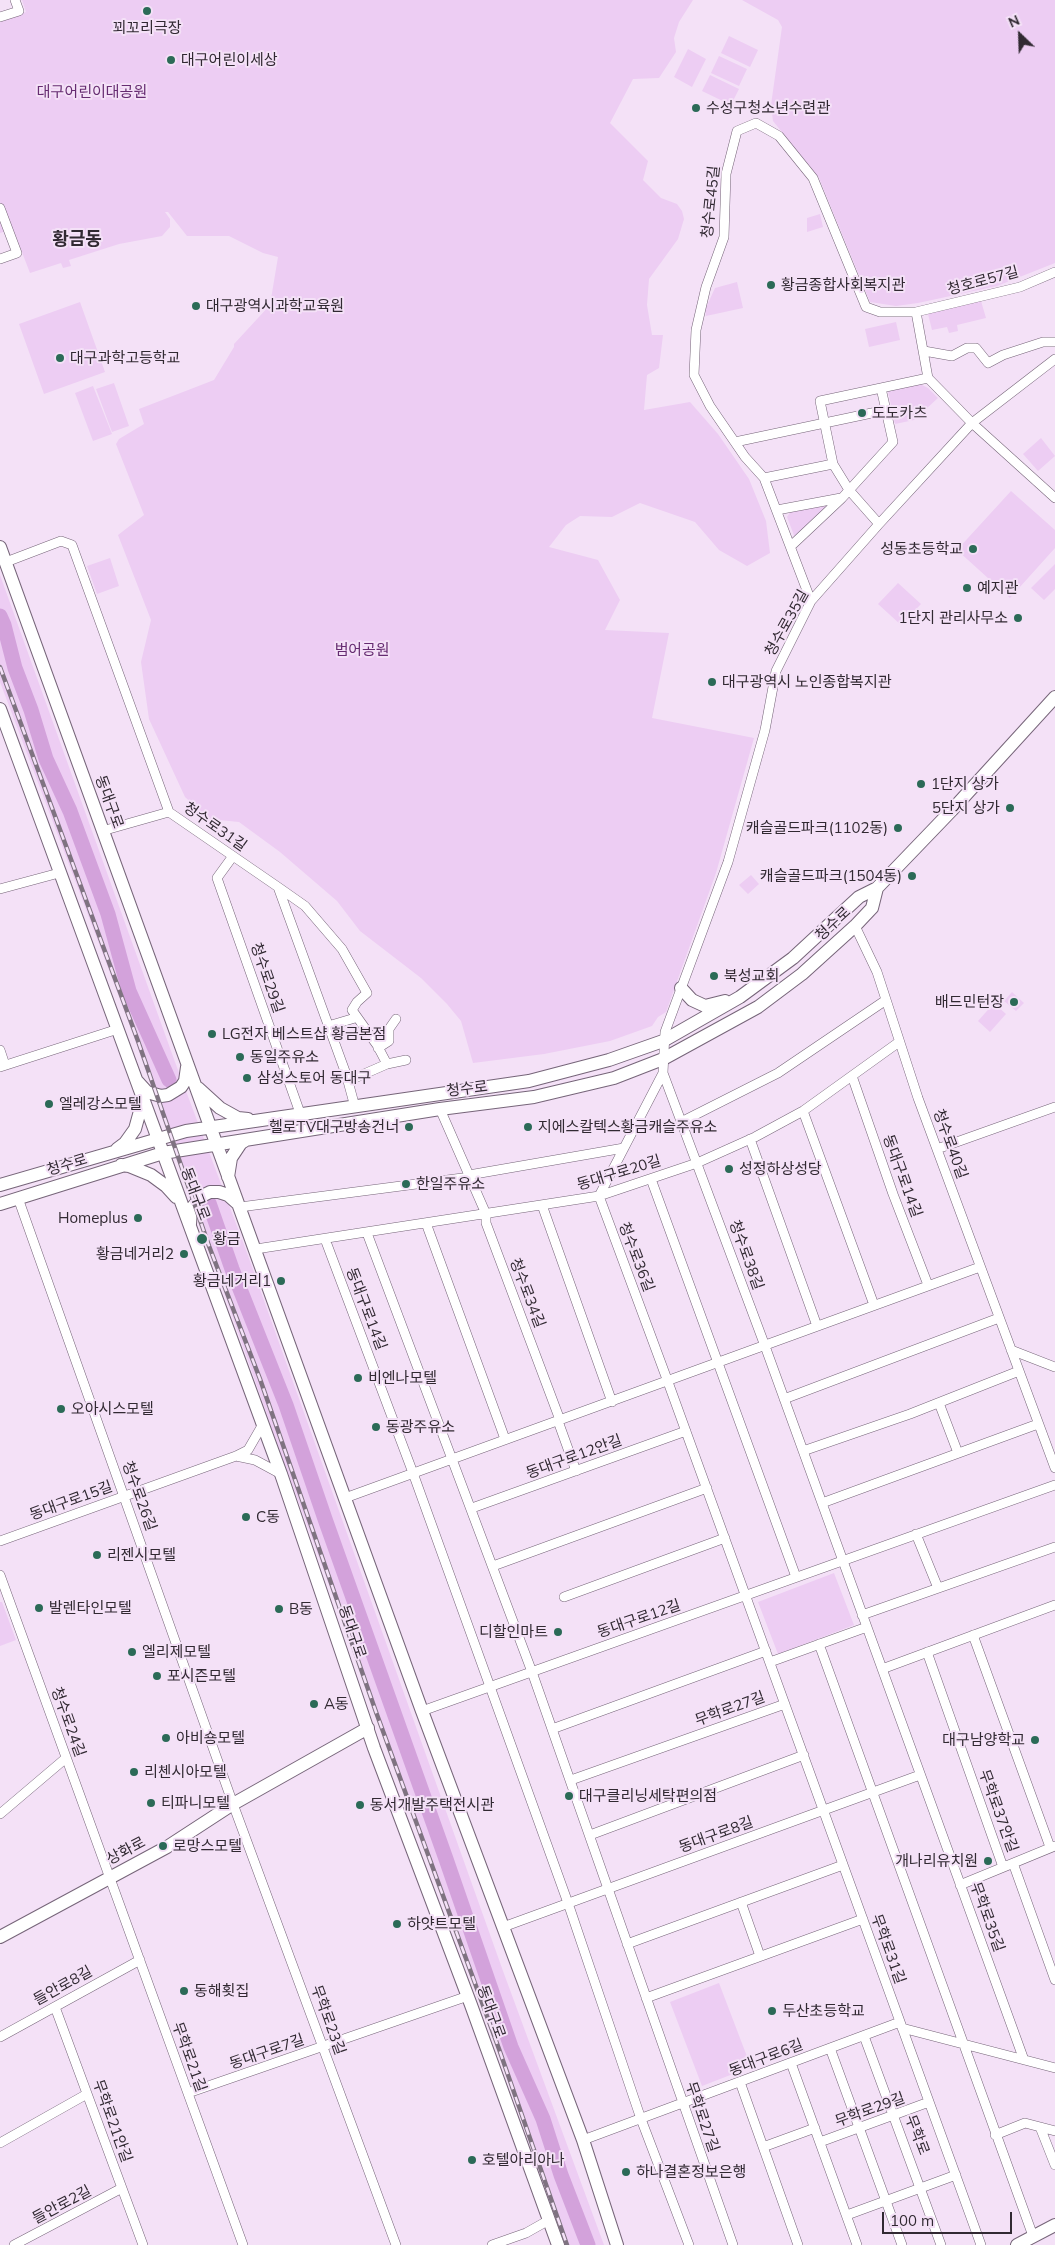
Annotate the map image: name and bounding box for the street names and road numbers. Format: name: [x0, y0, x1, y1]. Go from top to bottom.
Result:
street label: 청수로45길: [698, 165, 724, 239]
street label: 청호로57길: [945, 263, 1021, 299]
street label: 청수로35길: [761, 587, 813, 659]
street label: 동대구로: [91, 773, 127, 831]
street label: 청수로31길: [180, 799, 250, 855]
street label: 청수로: [812, 903, 854, 945]
street label: 청수로29길: [247, 940, 287, 1016]
street label: 청수로: [445, 1078, 489, 1100]
street label: 청수로40길: [929, 1107, 971, 1181]
street label: 동대구로14길: [879, 1132, 925, 1220]
street label: 청수로: [45, 1150, 89, 1180]
street label: 동대구로20길: [575, 1152, 663, 1194]
street label: 동대구로: [177, 1165, 213, 1223]
street label: 청수로38길: [725, 1218, 767, 1292]
street label: 청수로36길: [614, 1220, 658, 1294]
street label: 청수로34길: [505, 1256, 549, 1330]
street label: 동대구로14길: [342, 1265, 390, 1353]
street label: 동대구로12안길: [524, 1431, 624, 1483]
street label: 청수로26길: [118, 1459, 160, 1533]
street label: 동대구로15길: [27, 1478, 115, 1524]
street label: 동대구로12길: [595, 1596, 683, 1642]
street label: 동대구로: [335, 1603, 369, 1661]
street label: 청수로24길: [47, 1685, 89, 1759]
street label: 무학로27길: [693, 1688, 767, 1730]
street label: 무학로37안길: [975, 1767, 1021, 1855]
street label: 동대구로8길: [676, 1813, 756, 1857]
street label: 상화로: [103, 1833, 149, 1869]
street label: 무학로35길: [966, 1880, 1008, 1954]
street label: 무학로31길: [867, 1912, 909, 1986]
street label: 들안로8길: [31, 1963, 95, 2009]
street label: 무학로23길: [307, 1983, 349, 2057]
street label: 동대구로: [473, 1983, 509, 2041]
street label: 무학로21길: [168, 2020, 210, 2094]
street label: 동대구로7길: [227, 2031, 307, 2073]
street label: 동대구로6길: [726, 2036, 806, 2080]
street label: 무학로21안길: [89, 2077, 135, 2165]
street label: 무학로27길: [682, 2079, 722, 2155]
street label: 무학로29길: [833, 2089, 907, 2131]
street label: 무학로: [901, 2112, 933, 2158]
street label: 들안로2길: [29, 2182, 95, 2228]

